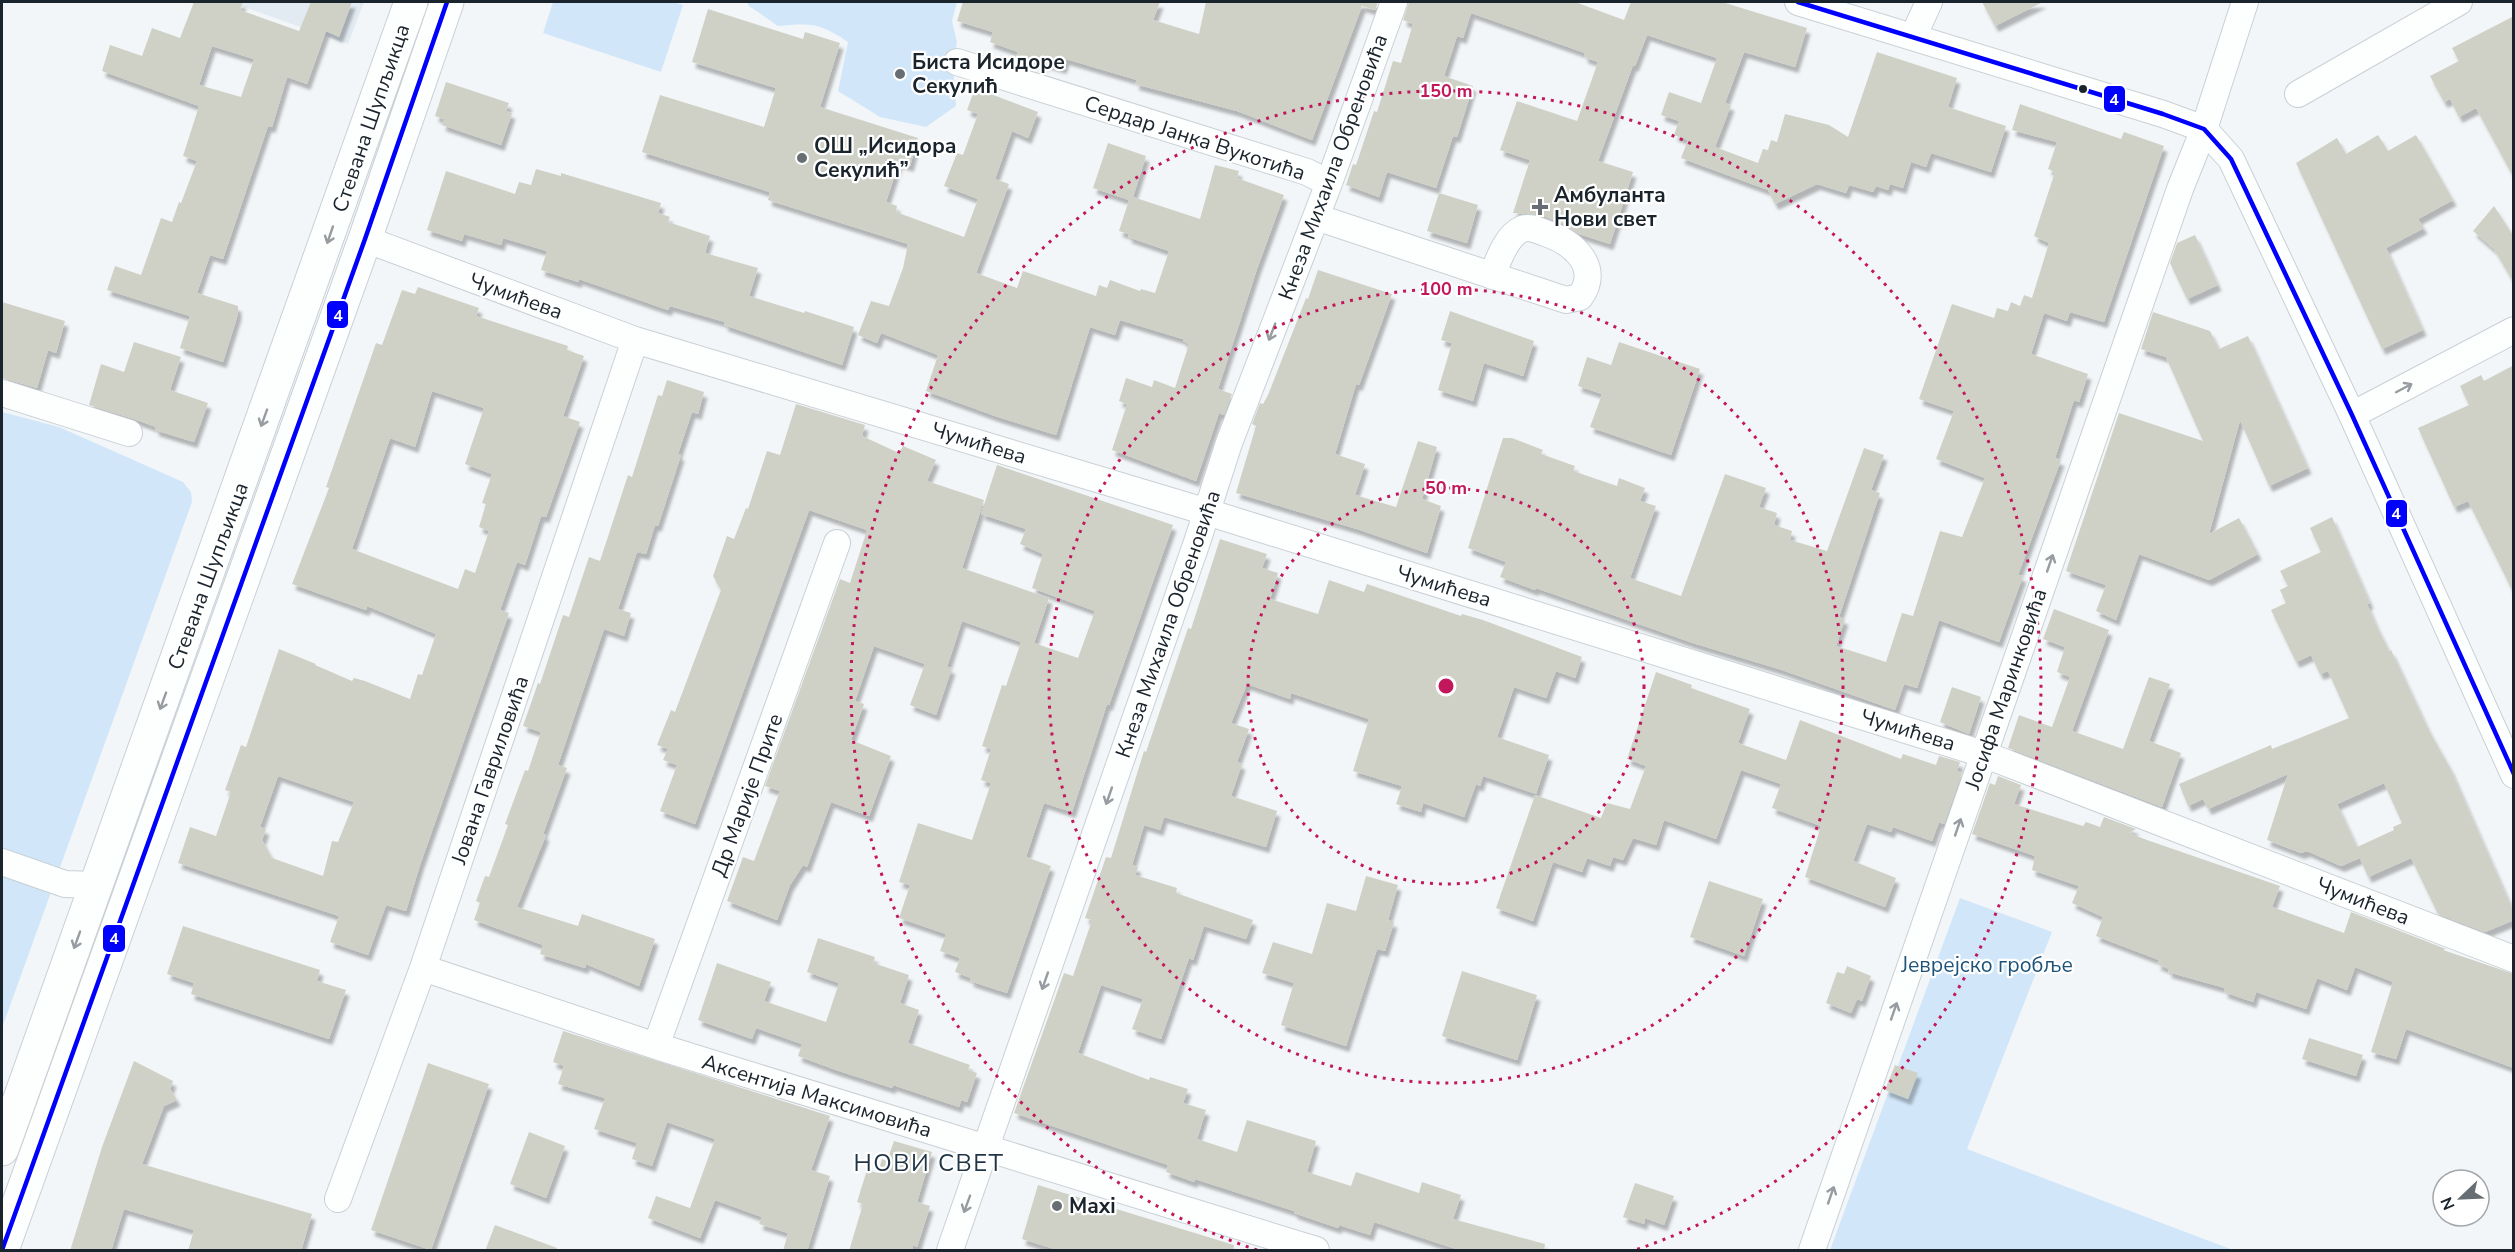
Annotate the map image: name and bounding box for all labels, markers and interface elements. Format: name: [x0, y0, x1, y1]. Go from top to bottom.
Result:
street label: Стевана Шупљикца: [326, 20, 416, 216]
street label: Кнеза Михаила Обреновића: [1272, 30, 1394, 304]
place label: Биста Исидоре Секулић: [912, 48, 1065, 100]
marker: Биста Исидоре Секулић: [893, 67, 907, 81]
text: 150 m: [1419, 79, 1473, 103]
unlabelled marker: [2077, 83, 2089, 95]
line badge: 4: [2103, 85, 2126, 113]
street label: Сердар Јанка Вукотића: [1081, 89, 1309, 187]
text: 4: [2109, 89, 2119, 111]
place label: ОШ „Исидора Секулић”: [814, 132, 957, 184]
marker: ОШ „Исидора Секулић”: [795, 151, 809, 165]
place label: Амбуланта Нови свет: [1554, 181, 1666, 233]
marker: Амбуланта Нови свет: [1531, 198, 1549, 216]
one-way arrow: [323, 225, 334, 243]
street label: Чумићева: [465, 266, 567, 326]
text: 100 m: [1419, 277, 1473, 301]
line badge: 4: [326, 300, 349, 329]
text: 4: [333, 305, 343, 327]
one-way arrow: [1266, 322, 1277, 341]
one-way arrow: [2395, 382, 2412, 394]
one-way arrow: [258, 408, 269, 427]
street label: Чумићева: [928, 415, 1030, 471]
text: 50 m: [1425, 476, 1467, 500]
street label: Стевана Шупљикца: [161, 478, 255, 674]
street label: Кнеза Михаила Обреновића: [1109, 486, 1227, 762]
line badge: 4: [2385, 499, 2408, 528]
text: 4: [2391, 503, 2401, 525]
one-way arrow: [2045, 554, 2056, 573]
street label: Чумићева: [1393, 558, 1495, 614]
street label: Јосифа Маринковића: [1958, 585, 2054, 794]
street label: Јована Гавриловића: [444, 672, 535, 869]
centre of rings: [1436, 676, 1456, 696]
one-way arrow: [156, 691, 167, 709]
street label: Чумићева: [1857, 702, 1959, 758]
street label: Др Марије Прите: [705, 710, 789, 880]
one-way arrow: [1102, 786, 1113, 805]
one-way arrow: [1954, 818, 1965, 837]
street label: Чумићева: [2312, 870, 2414, 932]
line badge: 4: [102, 924, 126, 953]
text: 4: [109, 928, 119, 950]
one-way arrow: [71, 930, 82, 949]
park label: Јеврејско гробље: [1900, 951, 2073, 979]
one-way arrow: [1039, 971, 1050, 989]
one-way arrow: [1890, 1002, 1901, 1021]
street label: Аксентија Максимовића: [699, 1048, 935, 1144]
district label: НОВИ СВЕТ: [854, 1147, 1004, 1179]
north arrow: [2431, 1168, 2491, 1228]
one-way arrow: [1826, 1186, 1837, 1205]
place label: Maxi: [1069, 1192, 1116, 1220]
one-way arrow: [960, 1194, 971, 1213]
text: N: [2436, 1194, 2461, 1213]
marker: Maxi: [1050, 1199, 1064, 1213]

